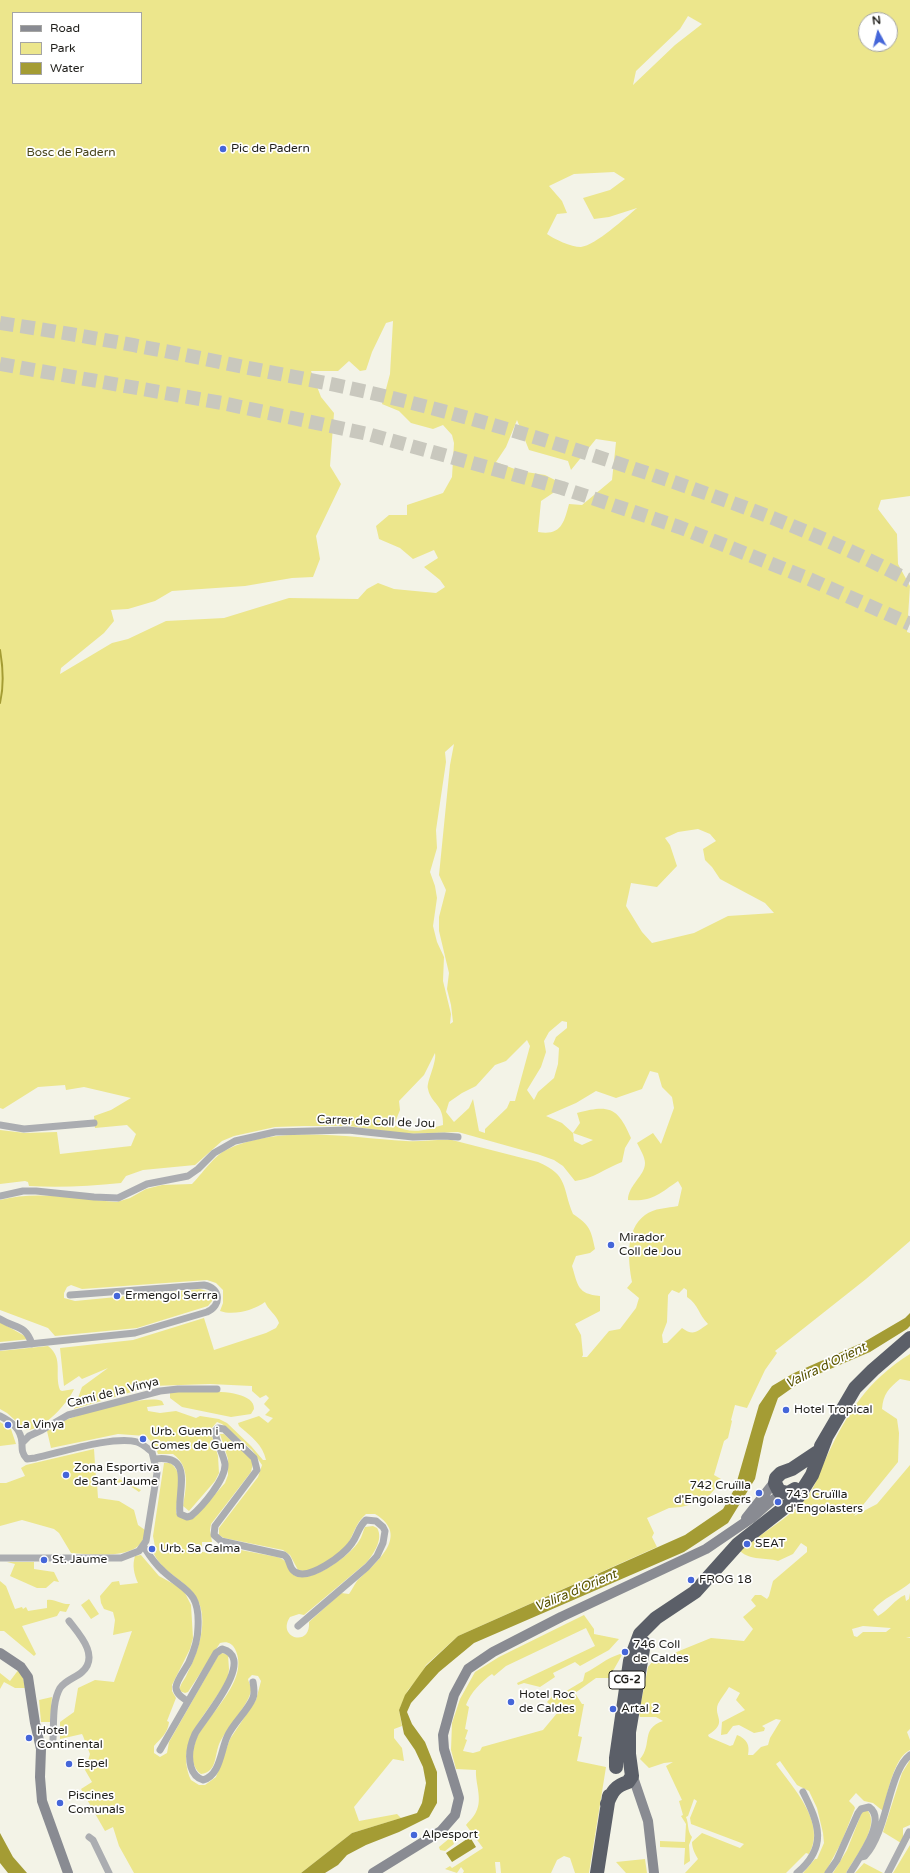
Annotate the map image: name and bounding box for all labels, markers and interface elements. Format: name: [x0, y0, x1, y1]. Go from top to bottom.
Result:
legend: [12, 12, 142, 84]
north arrow: [858, 12, 898, 52]
text: N: [871, 14, 882, 28]
text: Road: [50, 21, 80, 35]
text: Park: [50, 41, 76, 55]
text: Water: [50, 61, 84, 75]
place label: Pic de Padern: [231, 142, 310, 156]
marker: Pic de Padern: [218, 144, 228, 154]
park label: Bosc de Padern: [26, 146, 116, 160]
street label: Carrer de Coll de Jou: [317, 1113, 435, 1131]
place label: Mirador Coll de Jou: [619, 1231, 681, 1259]
marker: Mirador Coll de Jou: [606, 1240, 616, 1250]
place label: Ermengol Serrra: [125, 1289, 218, 1303]
marker: Ermengol Serrra: [112, 1291, 122, 1301]
water label: Valira d'Orient: [783, 1340, 869, 1392]
street label: Camí de la Vinya: [66, 1375, 160, 1411]
place label: Hotel Tropical: [794, 1403, 873, 1417]
marker: Hotel Tropical: [781, 1405, 791, 1415]
place label: La Vinya: [16, 1418, 64, 1432]
marker: La Vinya: [3, 1420, 13, 1430]
place label: Urb. Guem i Comes de Guem: [151, 1425, 245, 1453]
marker: Urb. Guem i Comes de Guem: [138, 1434, 148, 1444]
place label: Zona Esportiva de Sant Jaume: [74, 1461, 160, 1489]
marker: Zona Esportiva de Sant Jaume: [61, 1470, 71, 1480]
place label: 742 Cruïlla d'Engolasters: [674, 1479, 751, 1507]
marker: 742 Cruïlla d'Engolasters: [754, 1488, 764, 1498]
place label: 743 Cruïlla d'Engolasters: [786, 1488, 863, 1516]
marker: 743 Cruïlla d'Engolasters: [773, 1497, 783, 1507]
place label: SEAT: [755, 1537, 786, 1551]
marker: SEAT: [742, 1539, 752, 1549]
place label: Urb. Sa Calma: [160, 1542, 240, 1556]
marker: Urb. Sa Calma: [147, 1544, 157, 1554]
place label: St. Jaume: [52, 1553, 107, 1567]
marker: St. Jaume: [39, 1555, 49, 1565]
water label: Valira d'Orient: [533, 1567, 619, 1615]
place label: FROG 18: [699, 1573, 752, 1587]
marker: FROG 18: [686, 1575, 696, 1585]
place label: 746 Coll de Caldes: [633, 1638, 689, 1666]
marker: 746 Coll de Caldes: [620, 1647, 630, 1657]
road number: CG-2: [609, 1671, 645, 1689]
place label: Hotel Roc de Caldes: [519, 1688, 575, 1716]
marker: Hotel Roc de Caldes: [506, 1697, 516, 1707]
place label: Artal 2: [621, 1702, 659, 1716]
marker: Artal 2: [608, 1704, 618, 1714]
place label: Hotel Continental: [37, 1724, 103, 1752]
marker: Hotel Continental: [24, 1733, 34, 1743]
place label: Espel: [77, 1757, 108, 1771]
marker: Espel: [64, 1759, 74, 1769]
place label: Piscines Comunals: [68, 1789, 125, 1817]
marker: Piscines Comunals: [55, 1798, 65, 1808]
place label: Alpesport: [422, 1828, 478, 1842]
marker: Alpesport: [409, 1830, 419, 1840]

